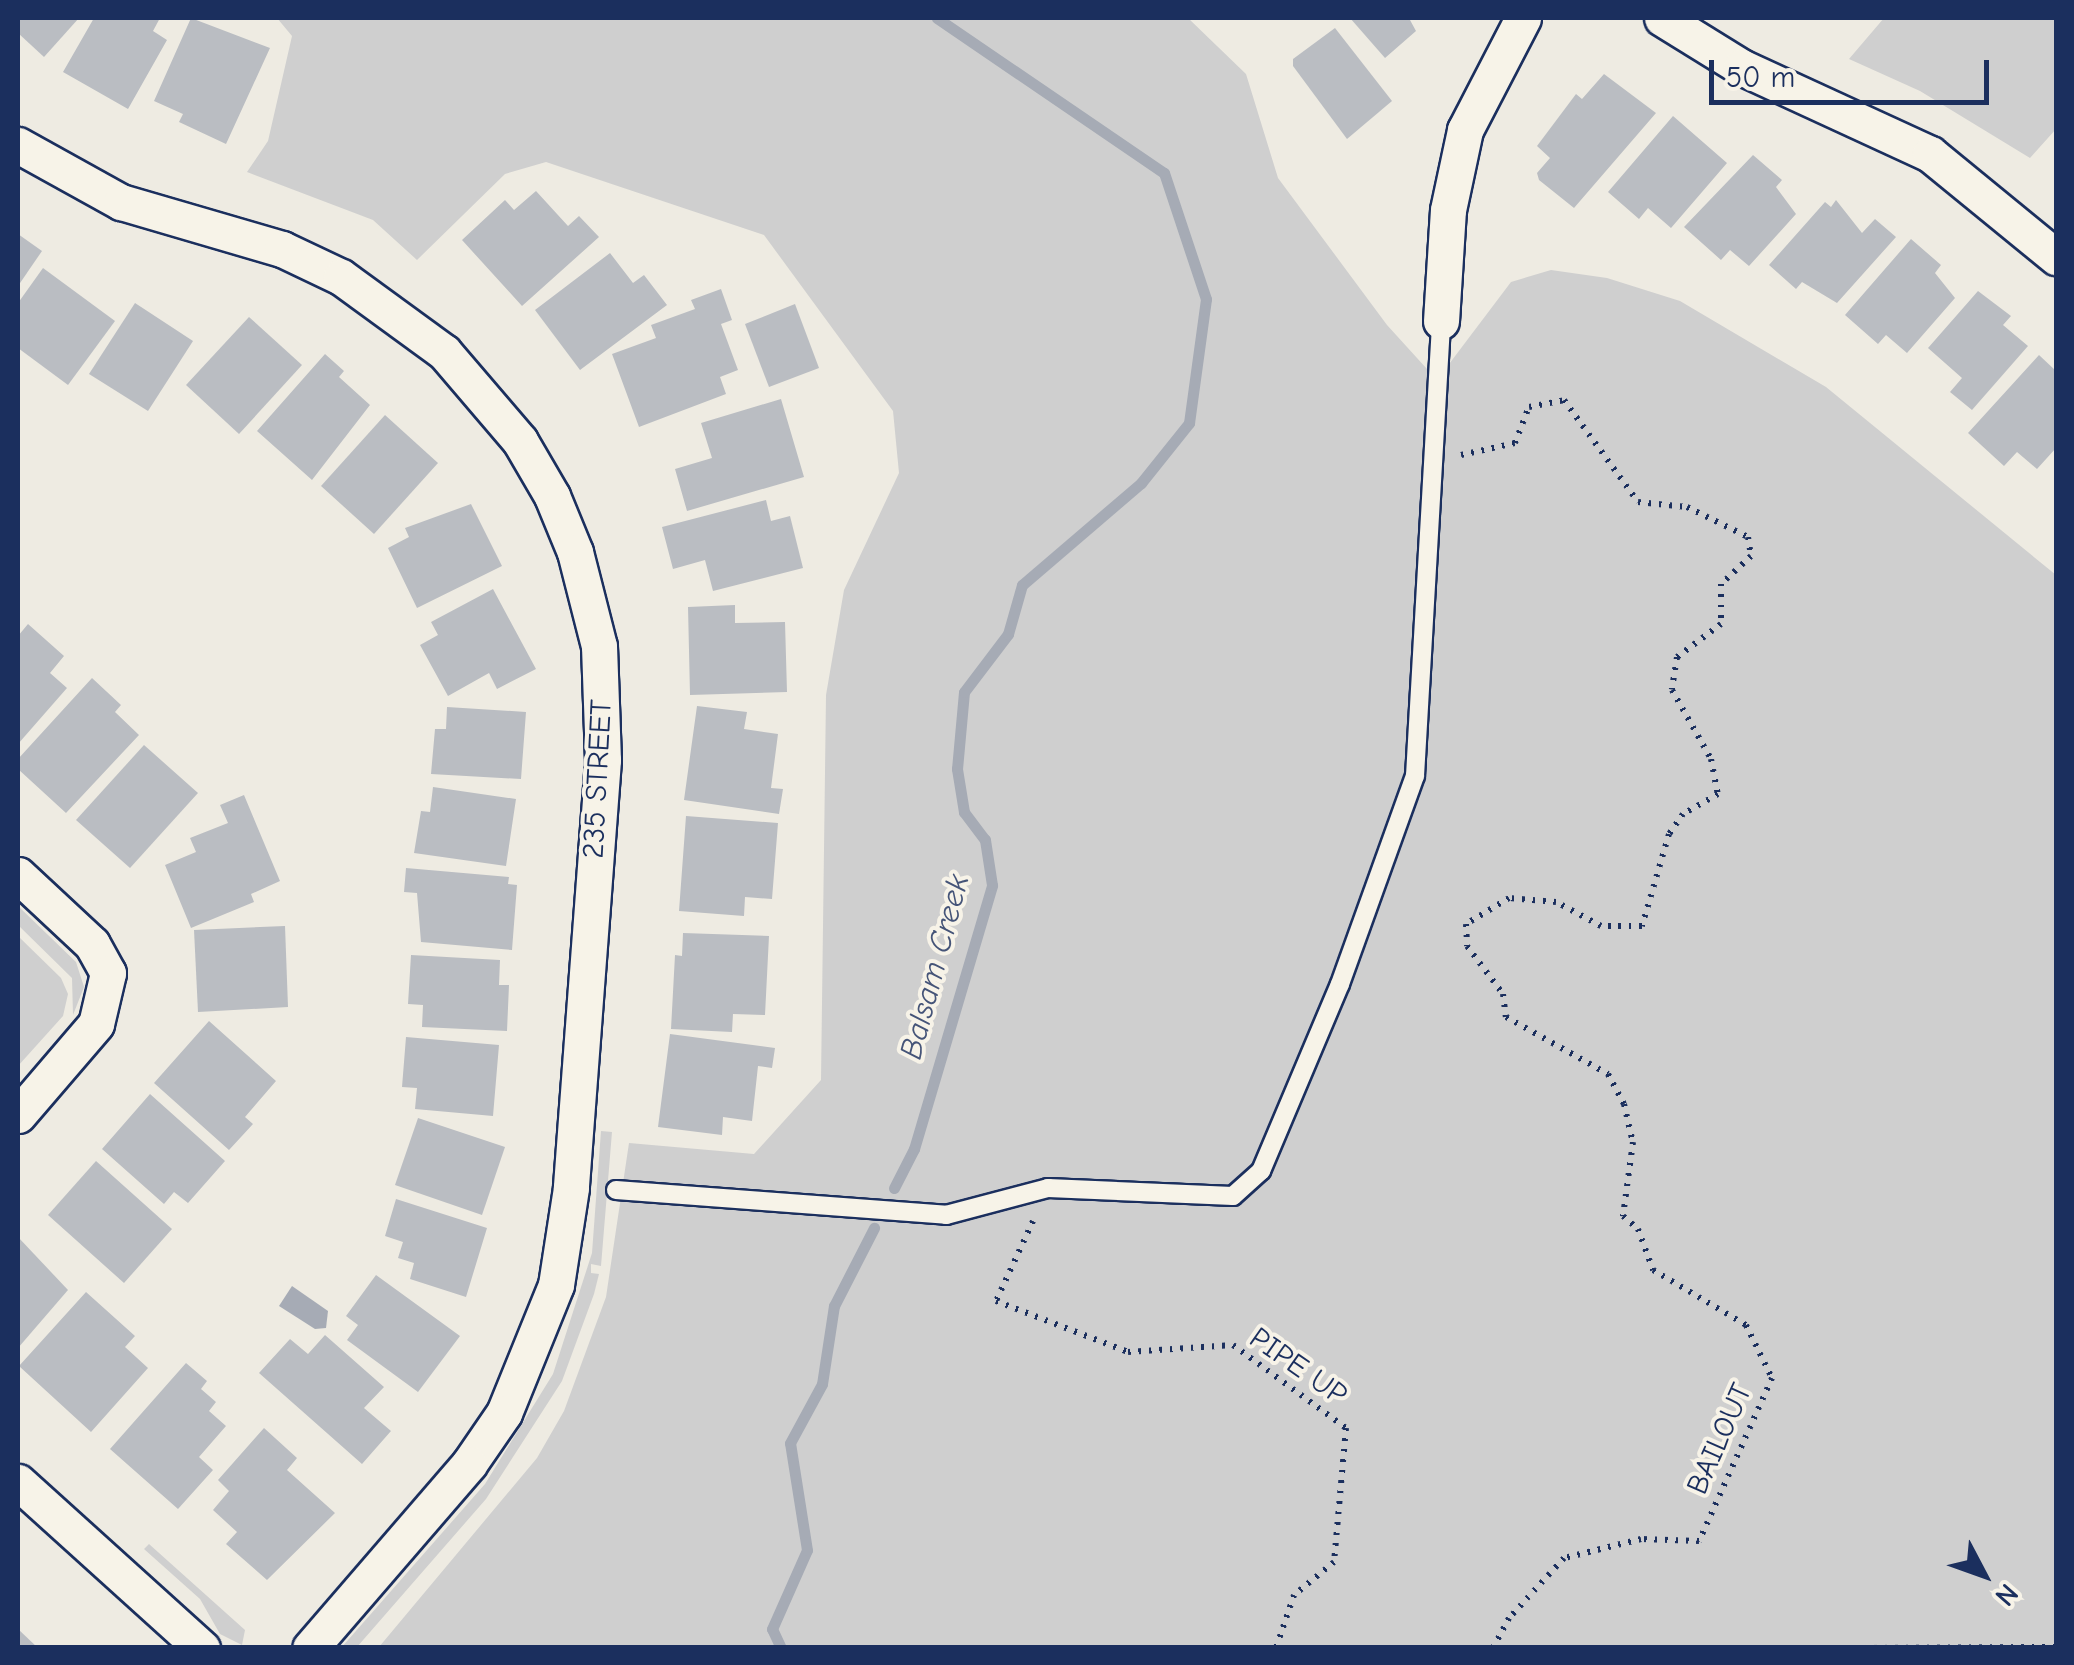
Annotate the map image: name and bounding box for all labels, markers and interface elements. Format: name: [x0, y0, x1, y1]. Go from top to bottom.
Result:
scale bar: [1714, 40, 1994, 102]
text: 50 m: [1726, 60, 1795, 95]
street label: 235 STREET: [576, 699, 620, 859]
water label: Balsam Creek: [892, 871, 978, 1063]
street label: PIPE UP: [1242, 1320, 1354, 1414]
street label: BAILOUT: [1680, 1378, 1760, 1500]
north arrow: [1934, 1525, 2034, 1625]
text: N: [1989, 1577, 2025, 1612]

